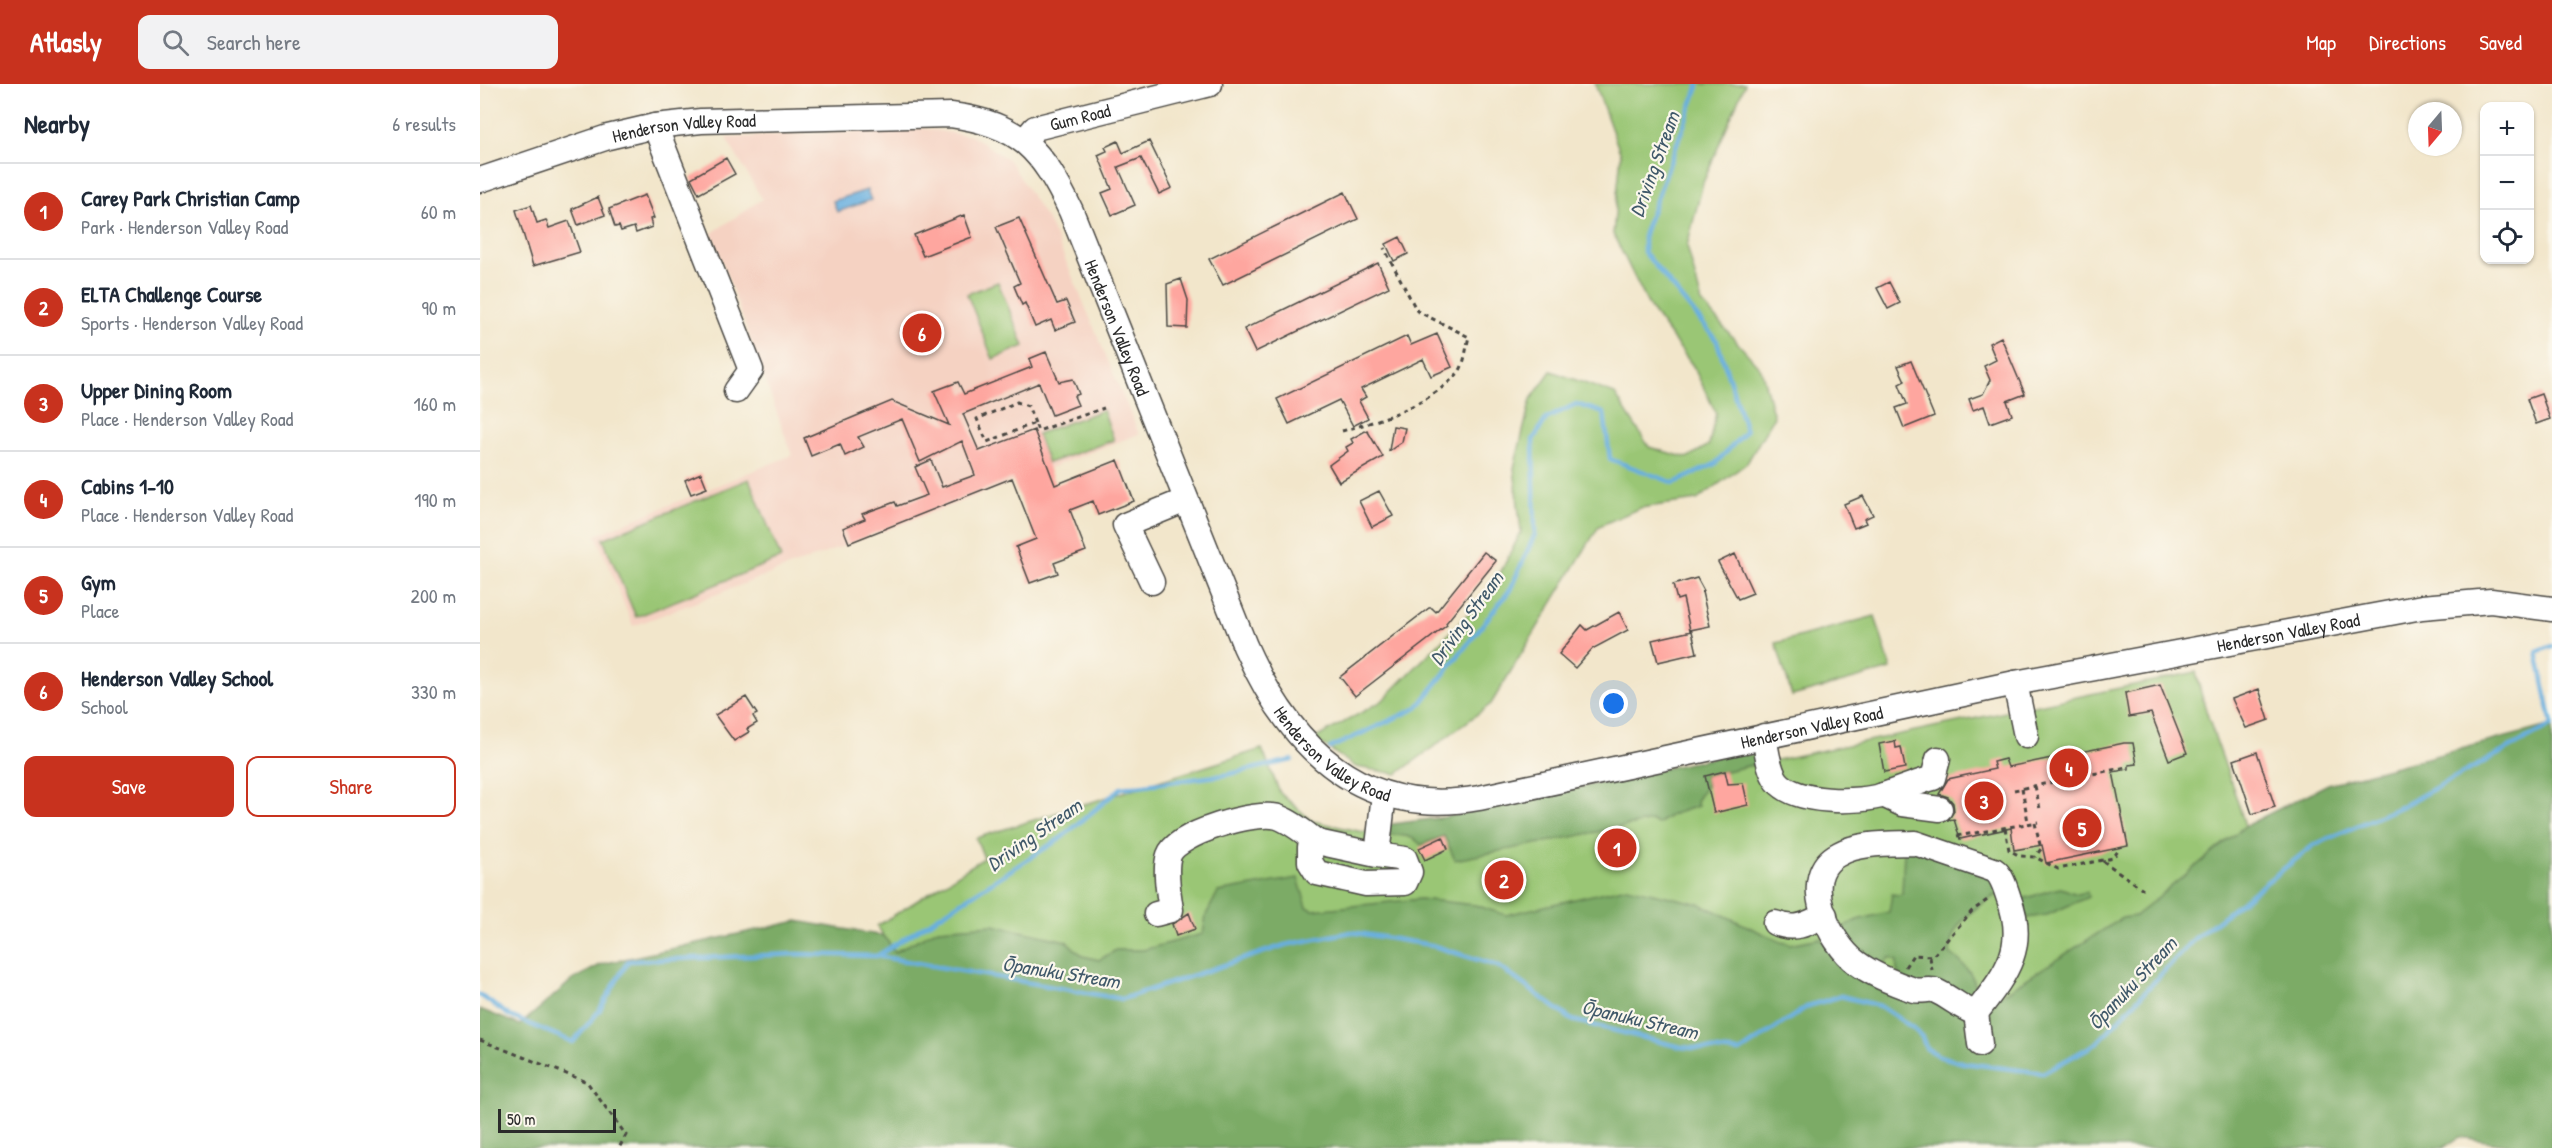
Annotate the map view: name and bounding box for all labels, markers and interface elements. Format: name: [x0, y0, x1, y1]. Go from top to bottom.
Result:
search box: [138, 15, 558, 69]
text: Atlasly: [30, 23, 102, 61]
icon: search: [159, 26, 192, 59]
text: Search here: [207, 27, 301, 57]
text: Map: [2306, 28, 2336, 57]
text: Directions: [2369, 28, 2446, 57]
text: Saved: [2479, 28, 2522, 57]
street label: Gum Road: [1047, 97, 1113, 136]
north arrow: [2408, 102, 2462, 156]
map controls: [2480, 102, 2534, 264]
button: +: [2480, 102, 2534, 156]
text: Nearby: [24, 106, 90, 141]
water label: Driving Stream: [1623, 106, 1687, 221]
street label: Henderson Valley Road: [610, 107, 756, 148]
text: 6 results: [392, 110, 456, 137]
button: −: [2480, 156, 2534, 210]
text: Carey Park Christian Camp: [81, 183, 299, 213]
text: 1: [40, 198, 47, 225]
text: 60 m: [421, 198, 456, 225]
button: locate: [2480, 210, 2534, 264]
text: Park · Henderson Valley Road: [81, 213, 288, 240]
street label: Henderson Valley Road: [1079, 255, 1156, 399]
text: ELTA Challenge Course: [81, 279, 262, 309]
text: 2: [39, 294, 48, 321]
text: 90 m: [422, 294, 456, 321]
text: Sports · Henderson Valley Road: [81, 309, 303, 336]
pin: 6: [902, 310, 942, 356]
text: Upper Dining Room: [81, 375, 232, 405]
text: 3: [39, 390, 48, 417]
text: 160 m: [414, 390, 456, 417]
text: Place · Henderson Valley Road: [81, 405, 293, 432]
text: Cabins 1-10: [81, 471, 174, 501]
text: 4: [40, 486, 47, 513]
text: 190 m: [414, 486, 456, 513]
text: Place · Henderson Valley Road: [81, 501, 293, 528]
water label: Driving Stream: [1423, 564, 1511, 671]
text: Gym: [81, 567, 116, 597]
text: 5: [39, 582, 48, 609]
text: 200 m: [411, 582, 456, 609]
text: Place: [81, 597, 120, 624]
street label: Henderson Valley Road: [2215, 606, 2362, 658]
text: Henderson Valley School: [81, 663, 273, 693]
text: 6: [40, 678, 47, 705]
text: 330 m: [411, 678, 456, 705]
your location: [1599, 689, 1628, 718]
text: School: [81, 693, 128, 720]
street label: Henderson Valley Road: [1738, 699, 1885, 754]
street label: Henderson Valley Road: [1268, 701, 1394, 807]
pin: 4: [2050, 746, 2088, 790]
button: Save: [24, 756, 234, 817]
button: Share: [246, 756, 456, 817]
pin: 3: [1964, 778, 2004, 824]
water label: Driving Stream: [981, 791, 1088, 877]
pin: 5: [2062, 806, 2102, 850]
pin: 1: [1598, 826, 1636, 870]
pin: 2: [1484, 858, 1524, 902]
water label: Ōpanuku Stream: [2082, 929, 2184, 1036]
water label: Ōpanuku Stream: [1000, 949, 1123, 996]
water label: Ōpanuku Stream: [1579, 993, 1702, 1047]
scale bar: [498, 1106, 616, 1134]
text: 50 m: [507, 1108, 536, 1130]

